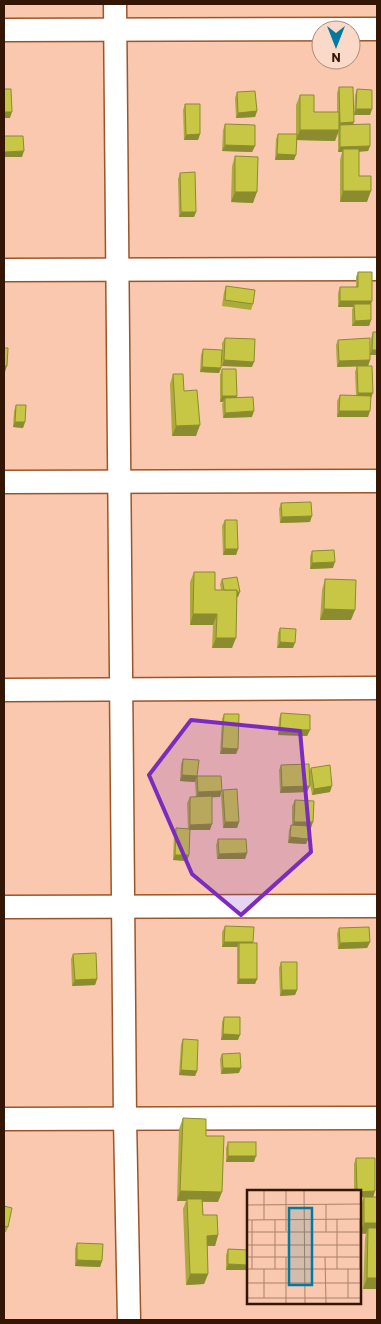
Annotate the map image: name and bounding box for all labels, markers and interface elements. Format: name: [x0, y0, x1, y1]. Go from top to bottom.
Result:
north arrow: [311, 20, 361, 70]
text: N: [331, 50, 341, 67]
inset map: [247, 1190, 361, 1304]

